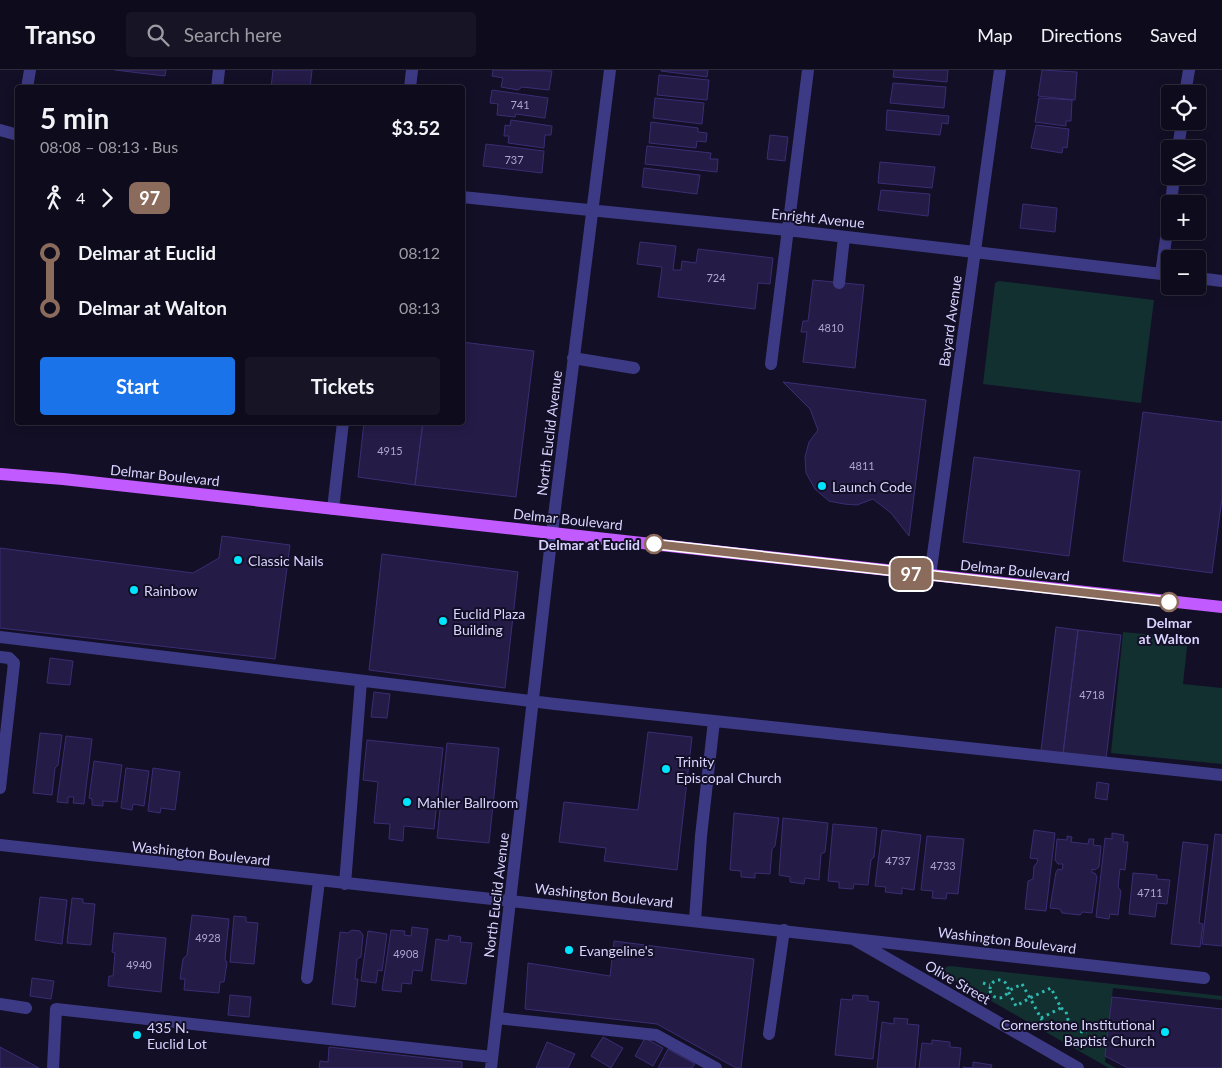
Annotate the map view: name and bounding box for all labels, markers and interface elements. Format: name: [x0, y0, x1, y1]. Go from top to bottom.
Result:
search box: [126, 12, 476, 57]
text: Transo: [25, 20, 96, 49]
icon: search: [144, 21, 172, 49]
text: Search here: [184, 23, 282, 46]
text: Map: [977, 24, 1013, 46]
text: Directions: [1041, 24, 1122, 46]
text: Saved: [1150, 24, 1197, 46]
map controls: [1161, 85, 1206, 295]
button: locate: [1161, 85, 1206, 130]
house number: 741: [510, 98, 530, 111]
text: 5 min: [40, 101, 109, 135]
text: $3.52: [391, 116, 440, 139]
text: 08:08 – 08:13 · Bus: [40, 137, 178, 156]
button: layers: [1161, 140, 1206, 185]
house number: 737: [504, 153, 524, 166]
icon: walk: [40, 184, 68, 212]
icon: forward: [93, 184, 121, 212]
text: 97: [139, 187, 160, 209]
text: 4: [76, 188, 85, 207]
button: +: [1161, 195, 1206, 240]
street label: Enright Avenue: [771, 205, 865, 231]
text: Delmar at Euclid: [78, 241, 216, 264]
text: 08:12: [399, 243, 440, 262]
button: −: [1161, 250, 1206, 295]
house number: 724: [706, 271, 726, 284]
street label: Bayard Avenue: [935, 274, 965, 368]
text: Delmar at Walton: [78, 296, 227, 319]
text: 08:13: [399, 298, 440, 317]
house number: 4810: [818, 321, 844, 334]
button: Start: [40, 357, 235, 415]
button: Tickets: [245, 357, 440, 415]
street label: North Euclid Avenue: [533, 369, 565, 497]
house number: 4915: [377, 444, 403, 457]
house number: 4811: [849, 459, 875, 472]
street label: Delmar Boulevard: [109, 461, 221, 489]
place label: Launch Code: [832, 478, 912, 495]
marker: Launch Code: [816, 480, 828, 492]
street label: Delmar Boulevard: [512, 505, 624, 533]
marker: Delmar at Euclid: [644, 534, 664, 554]
place label: Delmar at Euclid: [538, 536, 640, 553]
place label: Classic Nails: [248, 552, 324, 569]
marker: Classic Nails: [232, 554, 244, 566]
street label: Delmar Boulevard: [959, 556, 1071, 584]
line badge: 97: [888, 558, 934, 590]
text: 97: [901, 563, 921, 585]
place label: Rainbow: [144, 582, 197, 599]
marker: Rainbow: [128, 584, 140, 596]
marker: Delmar at Walton: [1159, 592, 1179, 612]
place label: Euclid Plaza Building: [453, 605, 525, 638]
place label: Delmar at Walton: [1138, 614, 1200, 647]
marker: Euclid Plaza Building: [437, 615, 449, 627]
house number: 4718: [1079, 688, 1105, 701]
place label: Trinity Episcopal Church: [676, 753, 782, 786]
marker: Trinity Episcopal Church: [660, 763, 672, 775]
place label: Mahler Ballroom: [417, 794, 518, 811]
marker: Mahler Ballroom: [401, 796, 413, 808]
street label: North Euclid Avenue: [480, 831, 512, 959]
street label: Washington Boulevard: [131, 837, 271, 869]
house number: 4737: [885, 854, 911, 867]
house number: 4733: [930, 859, 956, 872]
street label: Washington Boulevard: [534, 879, 674, 911]
house number: 4711: [1137, 886, 1163, 899]
street label: Washington Boulevard: [937, 923, 1077, 957]
house number: 4928: [195, 931, 221, 944]
place label: Evangeline's: [579, 942, 654, 959]
marker: Evangeline's: [563, 944, 575, 956]
house number: 4908: [393, 947, 419, 960]
street label: Olive Street: [922, 956, 994, 1008]
house number: 4940: [126, 958, 152, 971]
place label: Cornerstone Institutional Baptist Church: [1001, 1016, 1155, 1049]
place label: 435 N. Euclid Lot: [147, 1019, 207, 1052]
marker: Cornerstone Institutional Baptist Church: [1159, 1026, 1171, 1038]
marker: 435 N. Euclid Lot: [131, 1029, 143, 1041]

